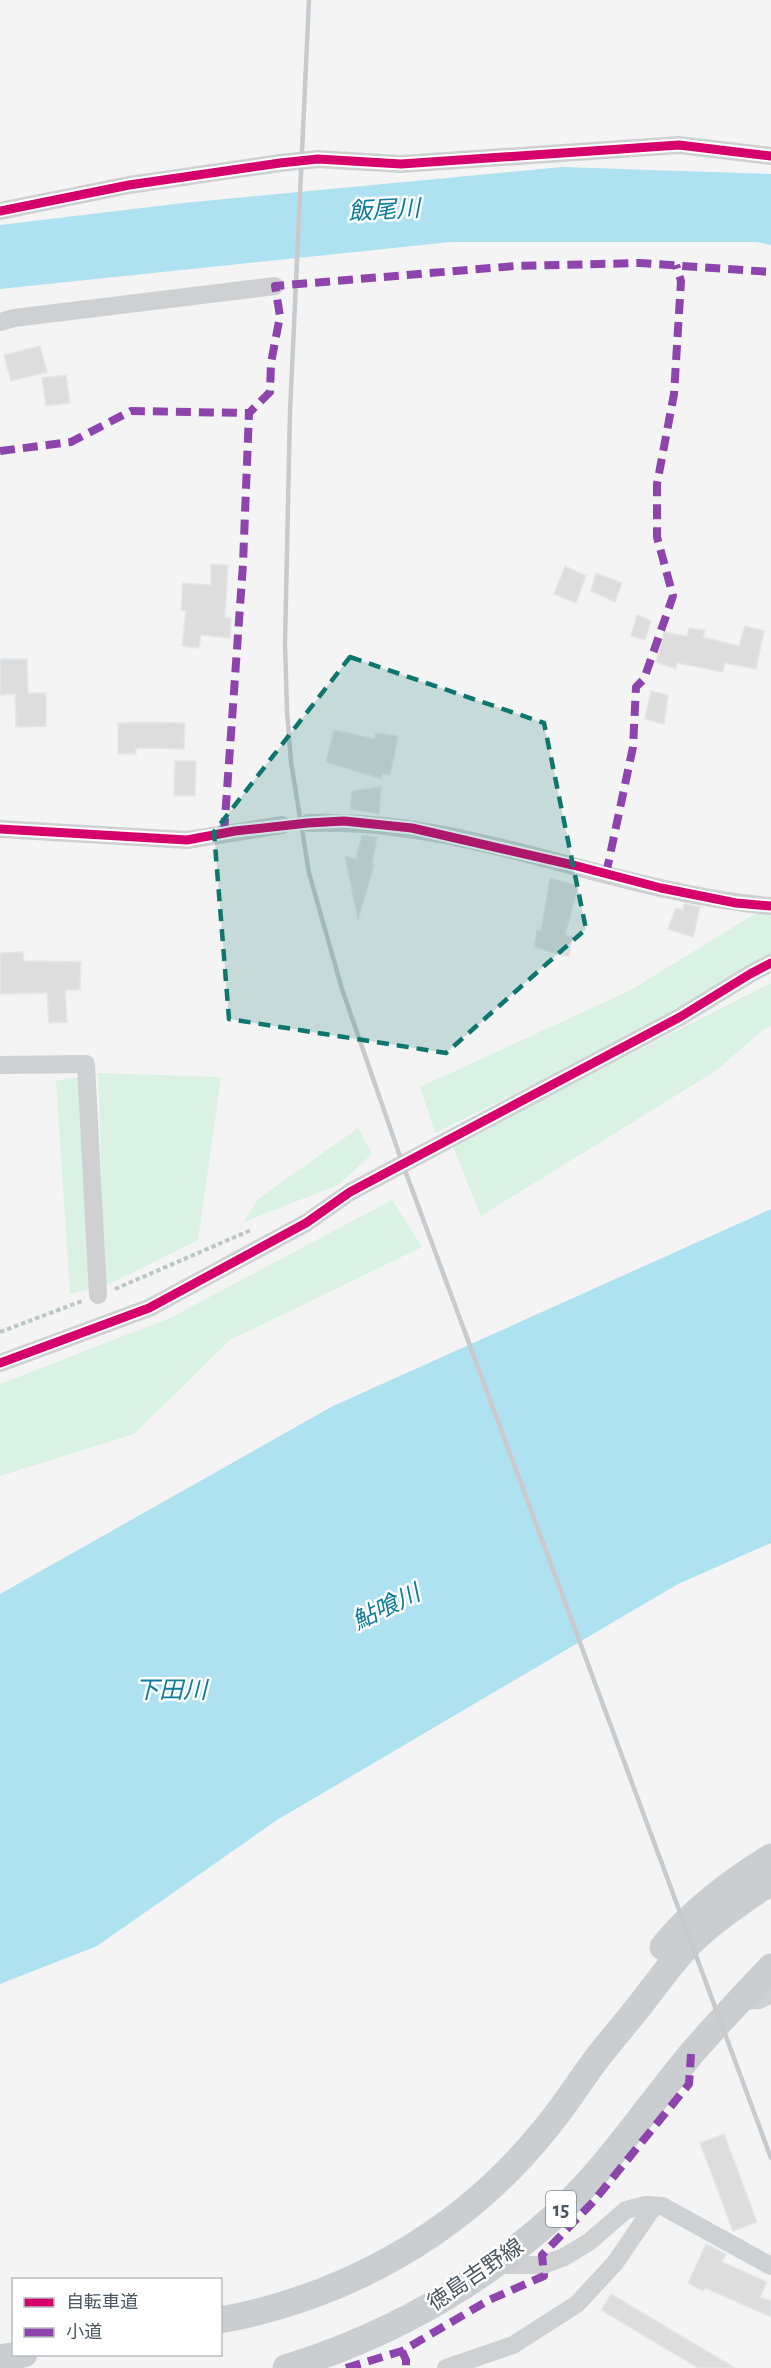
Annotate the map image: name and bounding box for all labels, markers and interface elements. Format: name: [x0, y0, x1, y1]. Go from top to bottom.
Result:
water label: 飯尾川: [347, 195, 424, 225]
water label: 鮎喰川: [348, 1578, 427, 1634]
water label: 下田川: [135, 1679, 210, 1703]
road number: 15: [546, 2191, 576, 2227]
street label: 徳島吉野線: [423, 2234, 527, 2315]
legend: [12, 2278, 222, 2356]
text: 自転車道: [66, 2292, 138, 2312]
text: 小道: [66, 2322, 102, 2342]

